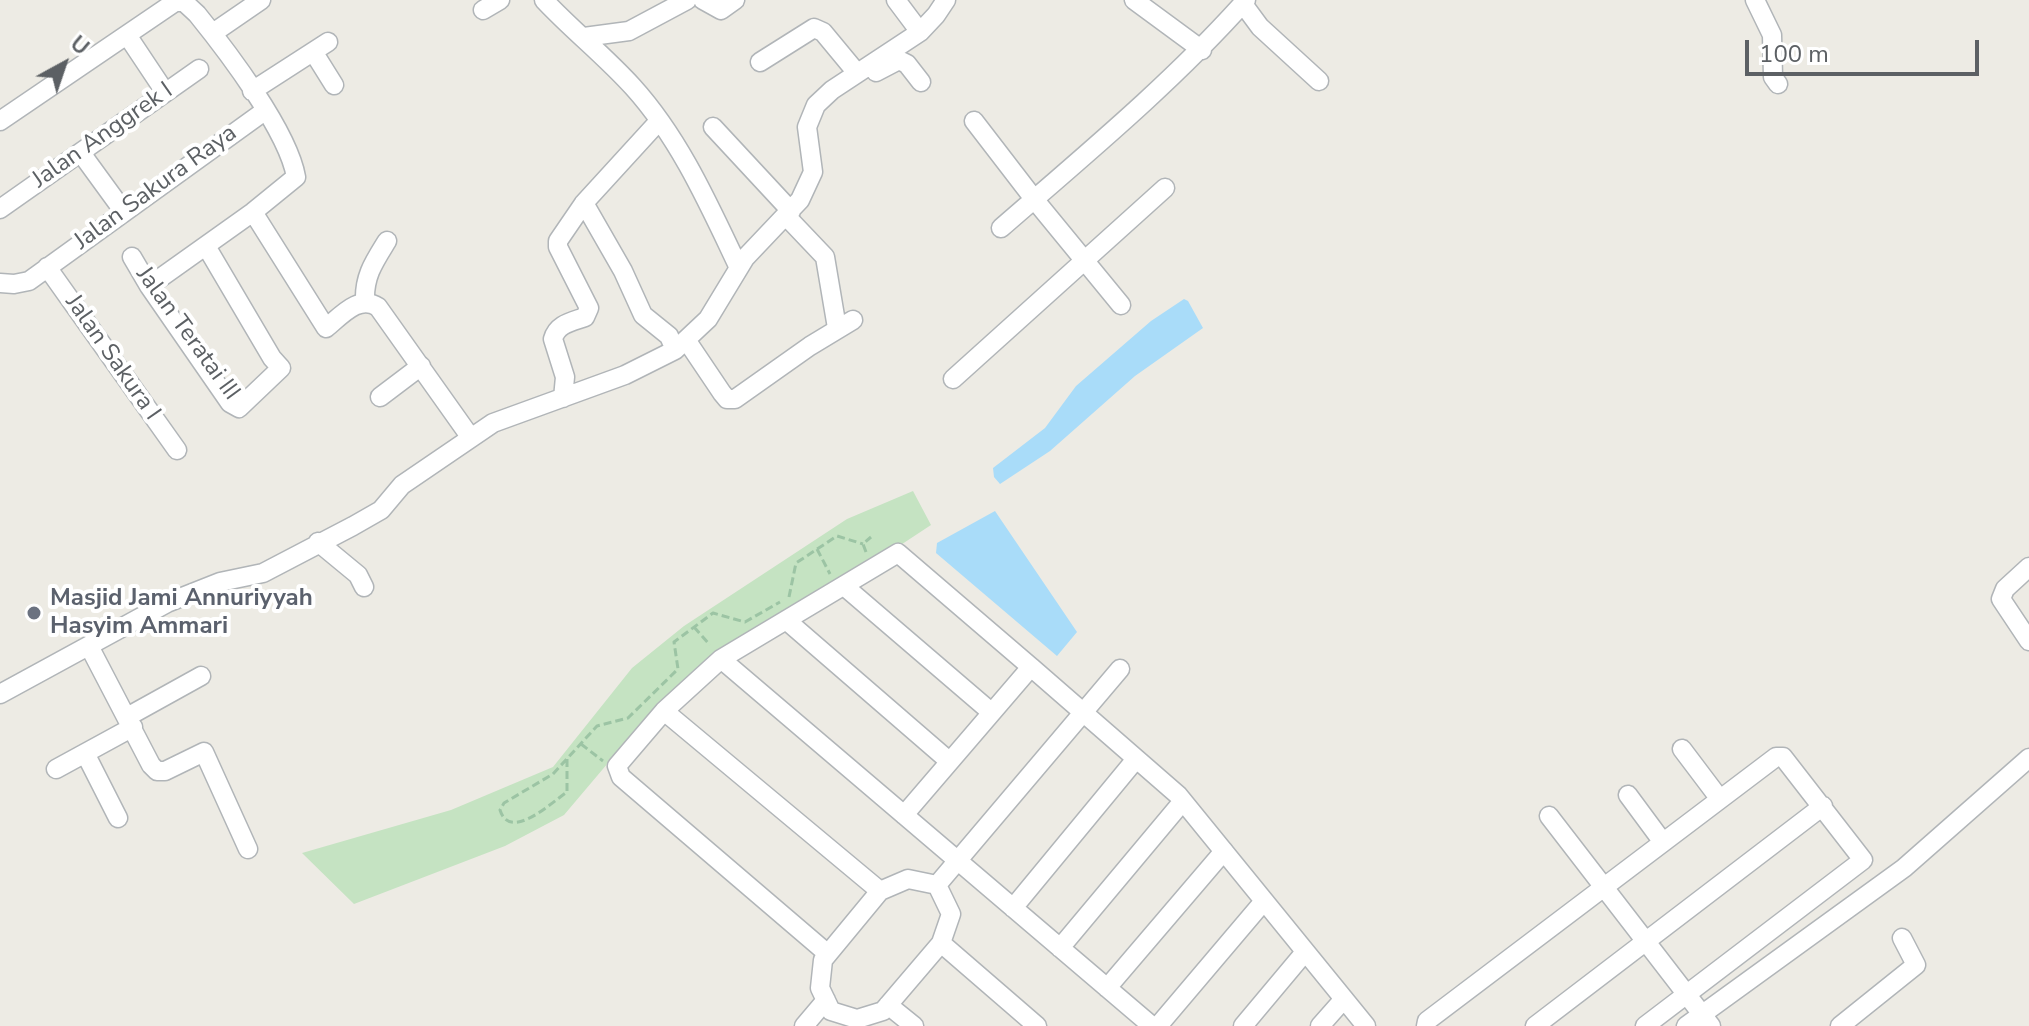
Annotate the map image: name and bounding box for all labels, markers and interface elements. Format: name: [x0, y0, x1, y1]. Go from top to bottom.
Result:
north arrow: [24, 24, 104, 104]
scale bar: [1749, 24, 1983, 74]
text: U: [64, 29, 95, 62]
text: 100 m: [1759, 38, 1829, 70]
street label: Jalan Anggrek I: [27, 77, 179, 195]
street label: Jalan Sakura Raya: [69, 119, 243, 257]
street label: Jalan Teratai III: [129, 262, 245, 406]
street label: Jalan Sakura I: [58, 290, 166, 426]
place label: Masjid Jami Annuriyyah Hasyim Ammari: [50, 585, 313, 641]
marker: Masjid Jami Annuriyyah Hasyim Ammari: [25, 604, 43, 622]

